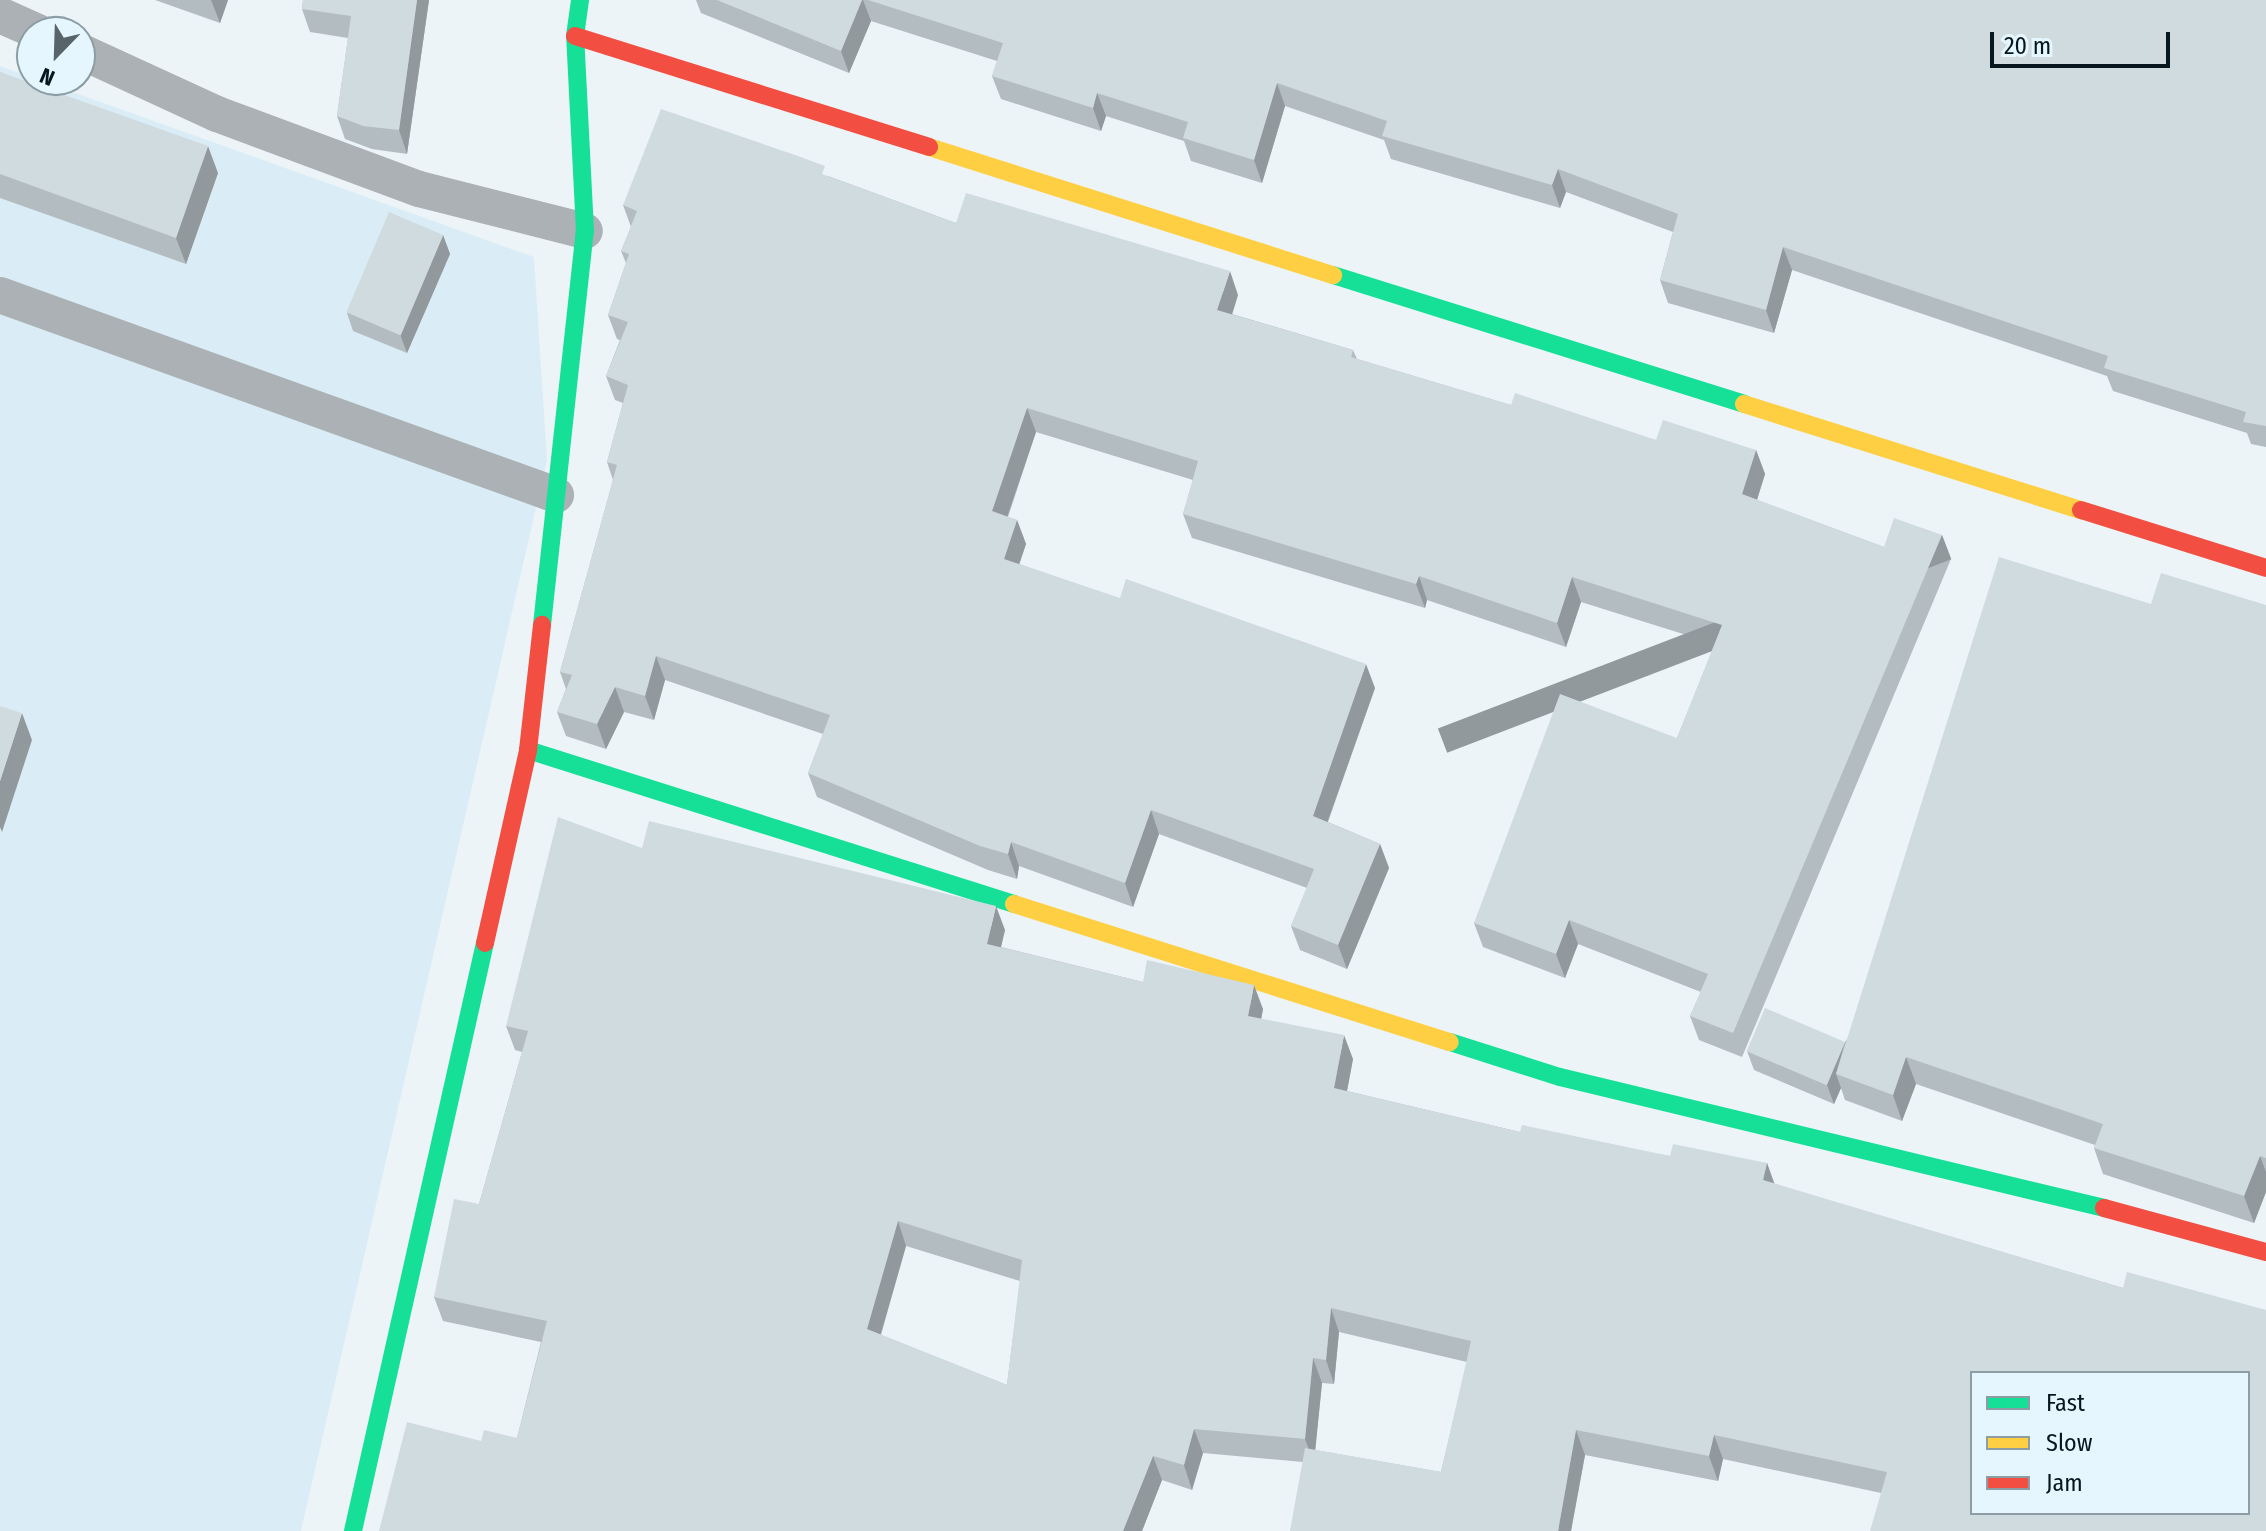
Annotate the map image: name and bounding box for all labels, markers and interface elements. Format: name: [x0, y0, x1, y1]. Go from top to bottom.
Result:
north arrow: [16, 16, 96, 96]
scale bar: [1994, 16, 2174, 66]
text: 20 m: [2004, 32, 2051, 60]
text: N: [36, 62, 59, 92]
legend: [1970, 1371, 2250, 1515]
text: Fast: [2046, 1389, 2085, 1417]
text: Slow: [2046, 1429, 2092, 1457]
text: Jam: [2046, 1469, 2083, 1497]

